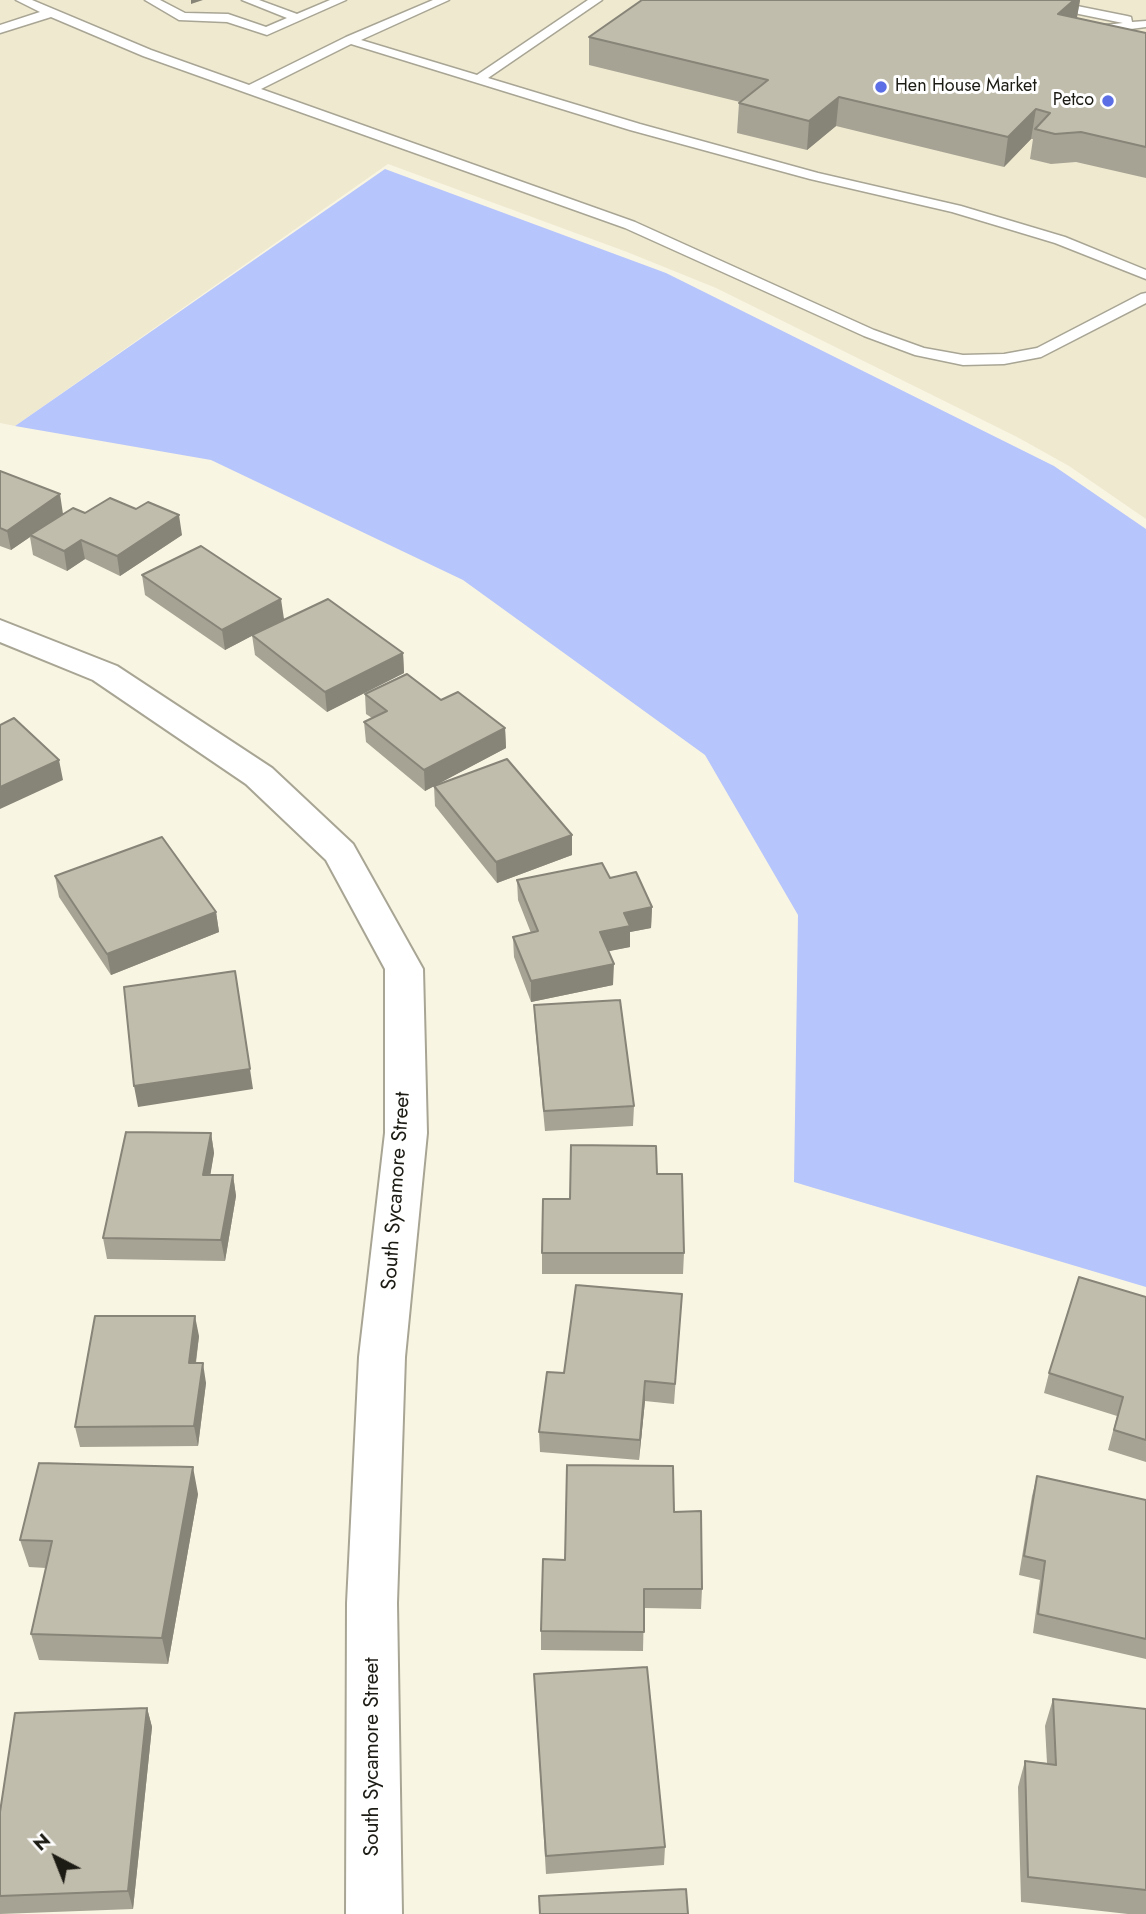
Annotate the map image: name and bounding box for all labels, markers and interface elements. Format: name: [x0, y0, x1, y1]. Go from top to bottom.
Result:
place label: Hen House Market: [895, 76, 1037, 98]
marker: Hen House Market: [873, 79, 889, 95]
place label: Petco: [1053, 90, 1094, 112]
marker: Petco: [1100, 93, 1116, 109]
street label: South Sycamore Street: [377, 1091, 417, 1291]
street label: South Sycamore Street: [360, 1658, 386, 1856]
north arrow: [21, 1823, 91, 1893]
text: N: [27, 1827, 56, 1857]

